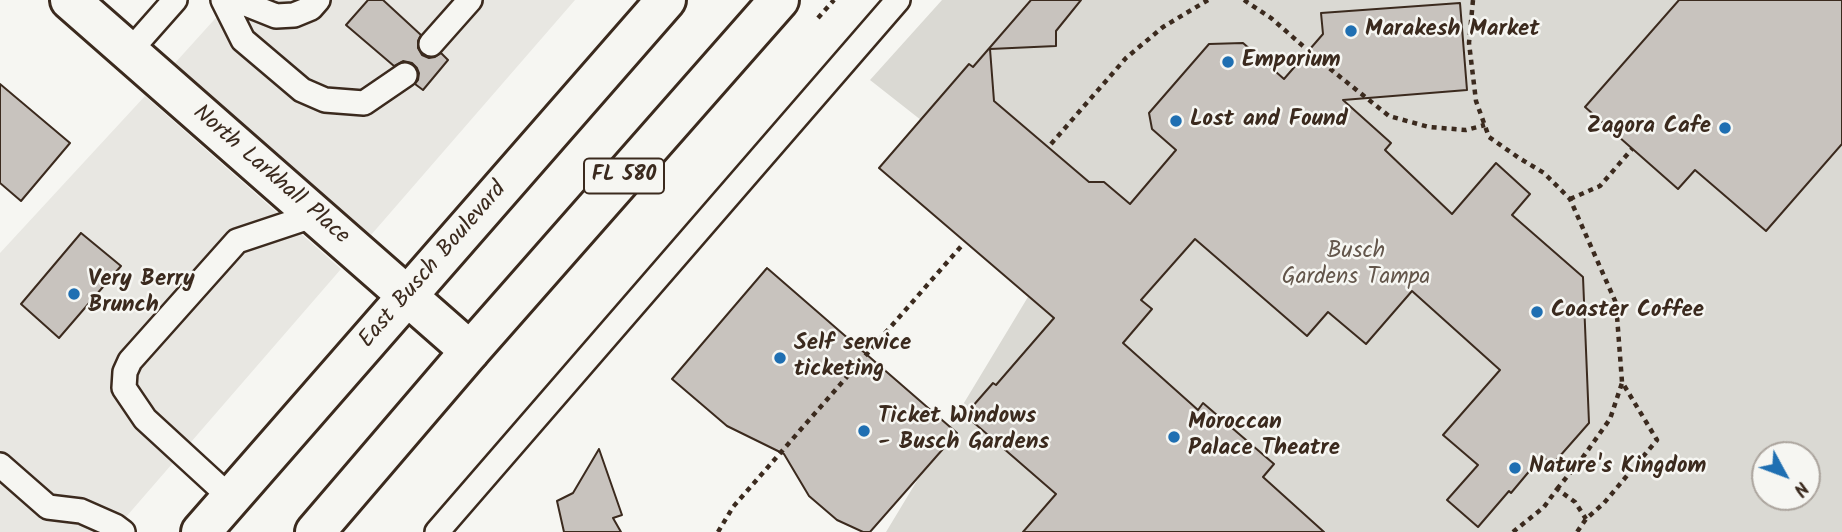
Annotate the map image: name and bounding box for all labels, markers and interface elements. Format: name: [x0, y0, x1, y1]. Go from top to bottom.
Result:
place label: Marakesh Market: [1365, 17, 1540, 45]
marker: Marakesh Market: [1343, 23, 1359, 39]
place label: Emporium: [1242, 48, 1341, 76]
marker: Emporium: [1220, 54, 1236, 70]
street label: North Larkhall Place: [186, 100, 354, 252]
place label: Lost and Found: [1190, 107, 1348, 135]
marker: Lost and Found: [1168, 113, 1184, 129]
place label: Zagora Cafe: [1587, 114, 1711, 142]
marker: Zagora Cafe: [1717, 120, 1733, 136]
road number: FL 580: [584, 158, 664, 194]
street label: East Busch Boulevard: [354, 177, 514, 355]
park label: Busch Gardens Tampa: [1282, 239, 1430, 293]
place label: Very Berry Brunch: [88, 267, 195, 321]
marker: Very Berry Brunch: [66, 286, 82, 302]
place label: Coaster Coffee: [1551, 298, 1704, 326]
marker: Coaster Coffee: [1529, 304, 1545, 320]
place label: Self service ticketing: [794, 331, 911, 385]
marker: Self service ticketing: [772, 350, 788, 366]
place label: Ticket Windows - Busch Gardens: [878, 404, 1049, 458]
place label: Moroccan Palace Theatre: [1188, 410, 1340, 464]
marker: Ticket Windows - Busch Gardens: [856, 423, 872, 439]
marker: Moroccan Palace Theatre: [1166, 429, 1182, 445]
north arrow: [1751, 441, 1821, 511]
place label: Nature's Kingdom: [1529, 454, 1706, 482]
marker: Nature's Kingdom: [1507, 460, 1523, 476]
text: N: [1785, 474, 1816, 503]

